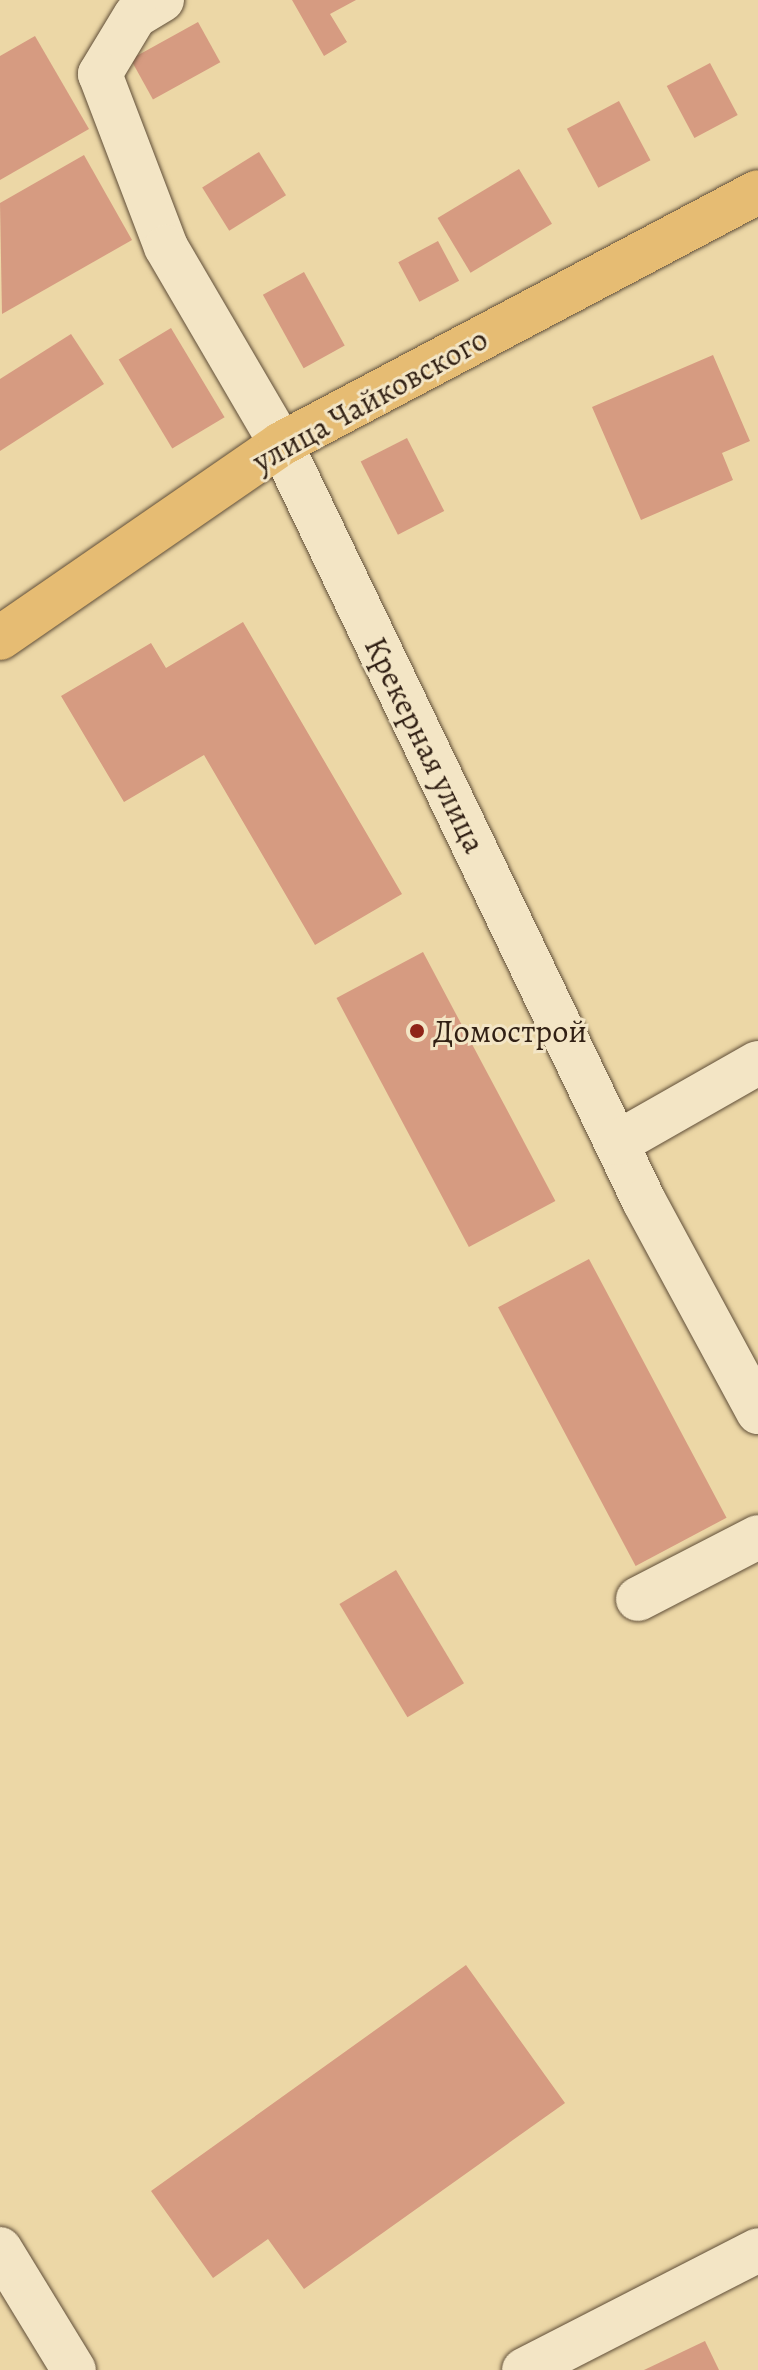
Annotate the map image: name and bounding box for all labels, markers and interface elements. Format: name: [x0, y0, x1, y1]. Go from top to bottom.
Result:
street label: улица Чайковского: [246, 319, 494, 481]
street label: Крекерная улица: [356, 631, 494, 859]
place label: Домострой: [433, 1012, 587, 1050]
marker: Домострой: [408, 1022, 426, 1040]

